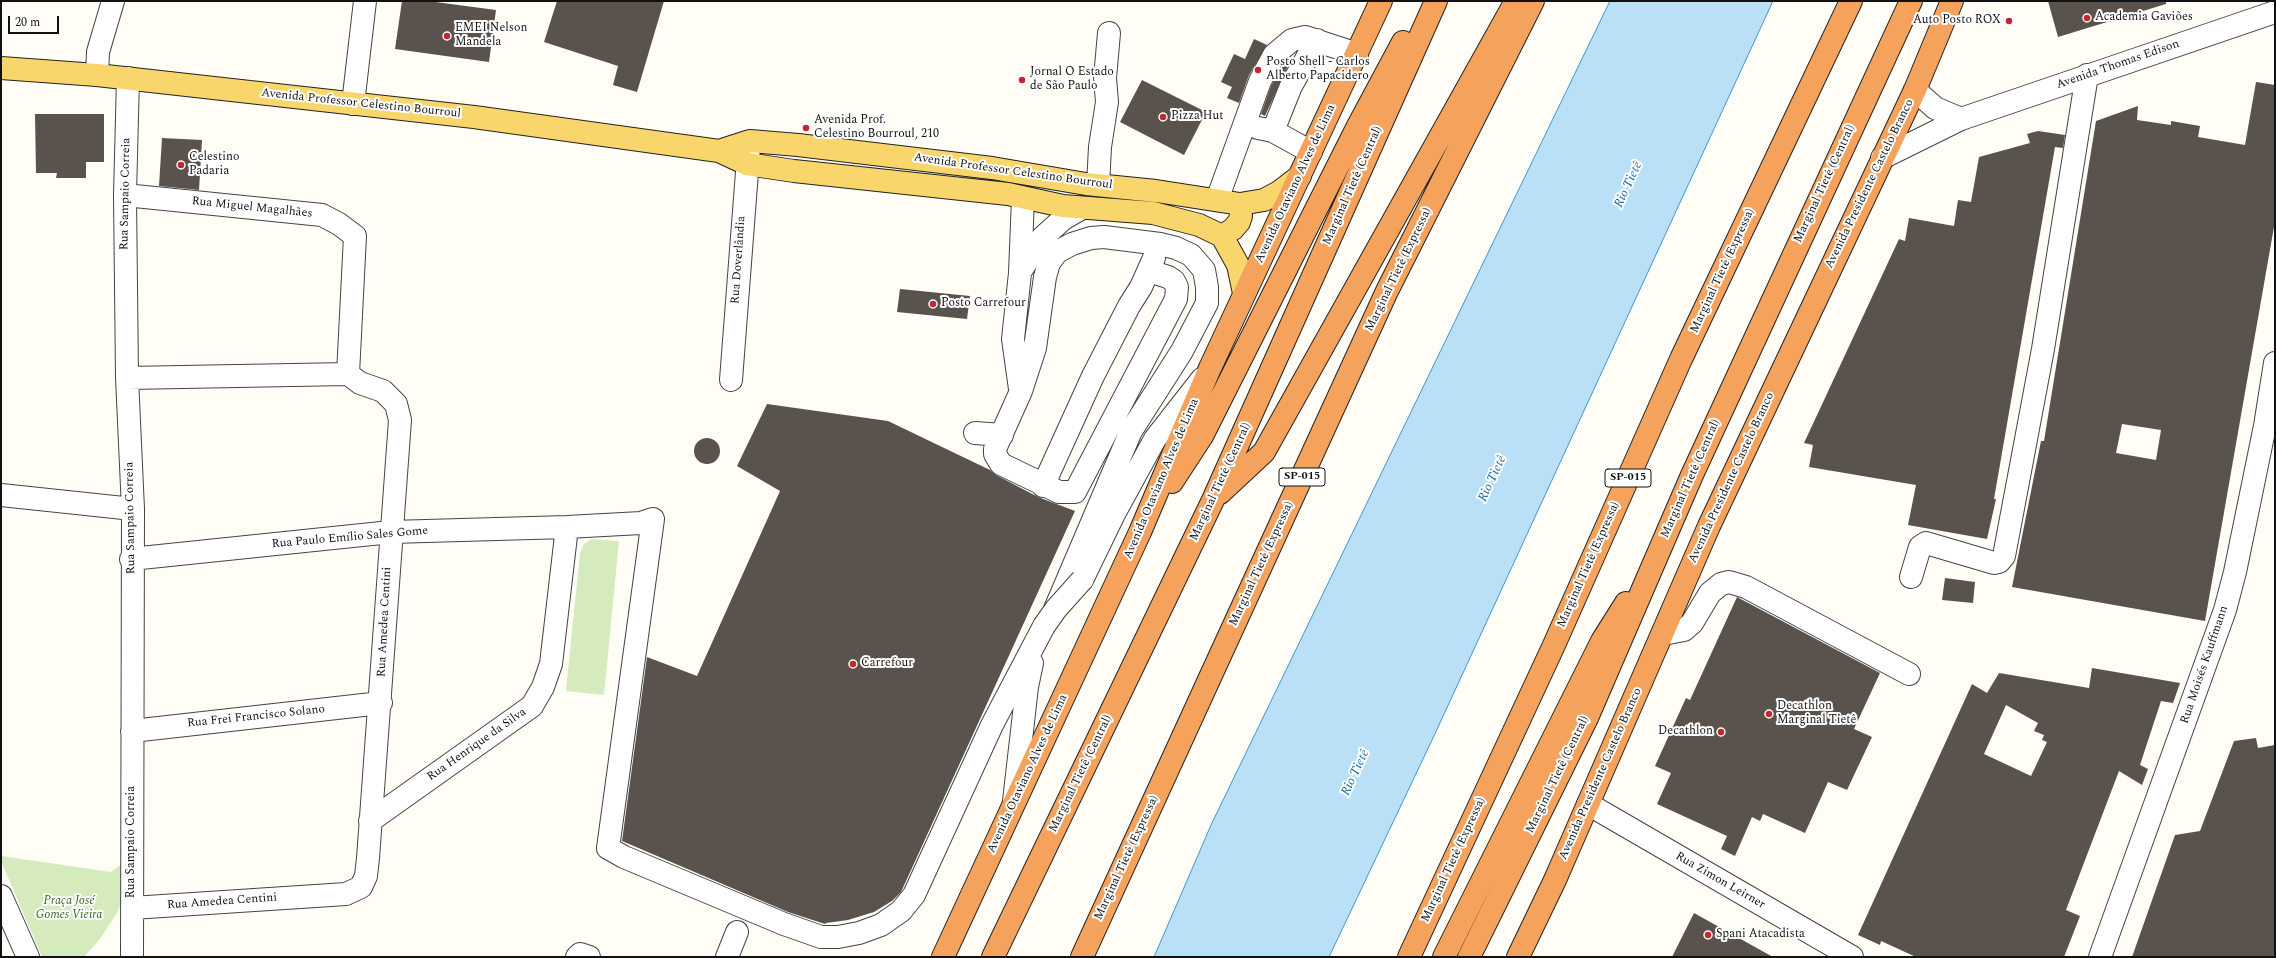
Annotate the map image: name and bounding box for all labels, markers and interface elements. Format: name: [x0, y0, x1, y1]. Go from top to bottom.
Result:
scale bar: [10, 8, 61, 34]
place label: Academia Gaviões: [2095, 11, 2193, 25]
text: 20 m: [15, 13, 40, 32]
marker: Academia Gaviões: [2082, 13, 2092, 23]
place label: Auto Posto ROX: [1913, 14, 2001, 28]
marker: Auto Posto ROX: [2004, 16, 2014, 26]
place label: EMEI Nelson Mandela: [455, 22, 527, 50]
marker: EMEI Nelson Mandela: [442, 31, 452, 41]
street label: Avenida Thomas Edison: [2055, 37, 2181, 93]
place label: Posto Shell - Carlos Alberto Papacidero: [1266, 56, 1370, 84]
marker: Posto Shell - Carlos Alberto Papacidero: [1253, 65, 1263, 75]
place label: Jornal O Estado de São Paulo: [1030, 66, 1114, 94]
marker: Jornal O Estado de São Paulo: [1017, 75, 1027, 85]
street label: Avenida Professor Celestino Bourroul: [261, 86, 461, 122]
street label: Avenida Presidente Castelo Branco: [1823, 97, 1917, 271]
street label: Avenida Otaviano Alves de Lima: [1253, 102, 1339, 266]
place label: Pizza Hut: [1171, 110, 1224, 124]
marker: Pizza Hut: [1158, 112, 1168, 122]
place label: Avenida Prof. Celestino Bourroul, 210: [814, 114, 939, 142]
marker: Avenida Prof. Celestino Bourroul, 210: [801, 123, 811, 133]
street label: Marginal Tietê (Central): [1791, 123, 1859, 245]
street label: Marginal Tietê (Central): [1320, 124, 1386, 248]
street label: Rua Sampaio Correia: [118, 138, 134, 250]
place label: Celestino Padaria: [189, 151, 239, 179]
street label: Avenida Professor Celestino Bourroul: [913, 151, 1113, 193]
water label: Rio Tietê: [1612, 159, 1646, 211]
marker: Celestino Padaria: [176, 160, 186, 170]
street label: Rua Miguel Magalhães: [191, 195, 313, 221]
street label: Marginal Tietê (Expressa): [1363, 206, 1435, 334]
street label: Marginal Tietê (Expressa): [1688, 206, 1758, 336]
street label: Rua Doverlândia: [729, 215, 749, 305]
place label: Posto Carrefour: [941, 297, 1026, 311]
marker: Posto Carrefour: [928, 299, 938, 309]
street label: Avenida Presidente Castelo Branco: [1686, 390, 1778, 566]
street label: Avenida Otaviano Alves de Lima: [1122, 397, 1202, 561]
street label: Marginal Tietê (Central): [1658, 417, 1724, 541]
street label: Marginal Tietê (Central): [1187, 421, 1255, 543]
water label: Rio Tietê: [1476, 453, 1510, 505]
street label: Rua Sampaio Correia: [123, 462, 139, 574]
road number: SP-015: [1279, 468, 1325, 486]
road number: SP-015: [1605, 469, 1651, 487]
street label: Marginal Tietê (Expressa): [1227, 499, 1297, 629]
street label: Marginal Tietê (Expressa): [1555, 500, 1623, 630]
street label: Rua Paulo Emílio Sales Gome: [271, 524, 429, 552]
street label: Rua Amedea Centini: [375, 567, 395, 677]
street label: Rua Moisés Kauffmann: [2178, 604, 2232, 726]
place label: Carrefour: [861, 657, 913, 671]
marker: Carrefour: [848, 659, 858, 669]
street label: Avenida Presidente Castelo Branco: [1556, 686, 1646, 862]
street label: Avenida Otaviano Alves de Lima: [985, 692, 1071, 856]
place label: Decathlon Marginal Tietê: [1777, 700, 1856, 728]
street label: Rua Frei Francisco Solano: [186, 703, 326, 731]
street label: Rua Henrique da Silva: [425, 705, 529, 785]
marker: Decathlon Marginal Tietê: [1764, 709, 1774, 719]
street label: Marginal Tietê (Central): [1046, 713, 1116, 835]
street label: Marginal Tietê (Central): [1523, 714, 1593, 836]
place label: Decathlon: [1658, 725, 1713, 739]
marker: Decathlon: [1716, 727, 1726, 737]
water label: Rio Tietê: [1339, 747, 1373, 799]
street label: Rua Sampaio Correia: [125, 786, 139, 898]
street label: Marginal Tietê (Expressa): [1092, 793, 1162, 923]
street label: Marginal Tietê (Expressa): [1419, 795, 1489, 925]
street label: Rua Zimon Leirner: [1673, 849, 1767, 913]
street label: Rua Amedea Centini: [166, 891, 278, 913]
park label: Praça José Gomes Vieira: [36, 895, 102, 923]
place label: Spani Atacadista: [1716, 928, 1805, 942]
marker: Spani Atacadista: [1703, 930, 1713, 940]

